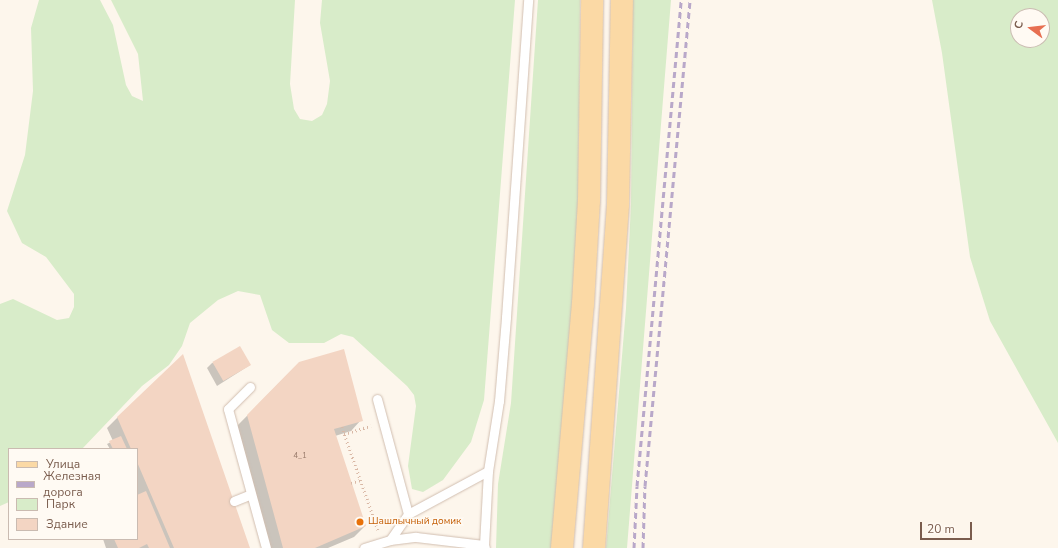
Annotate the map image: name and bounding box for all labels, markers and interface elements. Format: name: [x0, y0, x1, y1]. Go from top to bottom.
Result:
north arrow: [1010, 8, 1050, 48]
text: С: [1011, 19, 1027, 31]
legend: [8, 448, 138, 540]
house number: 4_1: [293, 451, 307, 461]
text: Улица: [46, 456, 80, 472]
text: Железная дорога: [43, 468, 101, 500]
text: Парк: [46, 496, 75, 512]
scale bar: [922, 514, 974, 540]
text: Здание: [46, 516, 88, 532]
place label: Шашлычный домик: [368, 516, 461, 528]
marker: Шашлычный домик: [355, 517, 365, 527]
text: 20 m: [927, 521, 955, 537]

